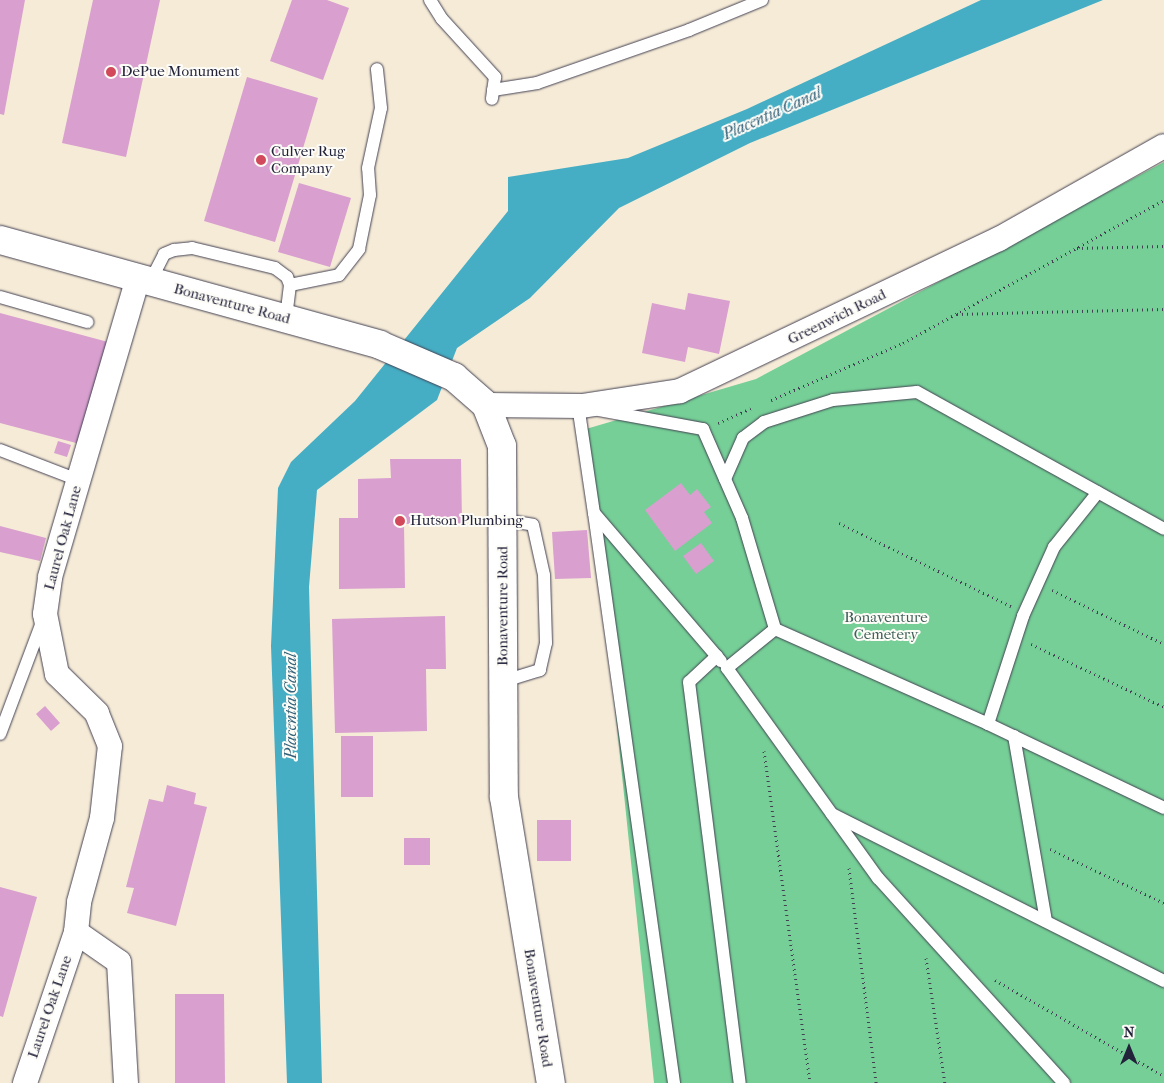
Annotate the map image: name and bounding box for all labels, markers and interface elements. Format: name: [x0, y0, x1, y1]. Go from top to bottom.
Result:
place label: DePue Monument: [121, 63, 240, 81]
marker: DePue Monument: [105, 66, 117, 78]
water label: Placentia Canal: [720, 84, 824, 144]
place label: Culver Rug Company: [271, 142, 345, 177]
marker: Culver Rug Company: [255, 154, 267, 166]
street label: Bonaventure Road: [172, 280, 292, 328]
street label: Greenwich Road: [785, 285, 889, 349]
street label: Laurel Oak Lane: [40, 484, 86, 592]
place label: Hutson Plumbing: [410, 512, 523, 530]
marker: Hutson Plumbing: [394, 515, 406, 527]
street label: Bonaventure Road: [494, 546, 512, 666]
park label: Bonaventure Cemetery: [844, 608, 928, 643]
water label: Placentia Canal: [281, 653, 301, 759]
street label: Bonaventure Road: [520, 947, 556, 1069]
street label: Laurel Oak Lane: [24, 953, 76, 1061]
north arrow: [1104, 1023, 1154, 1073]
text: N: [1124, 1024, 1134, 1041]

